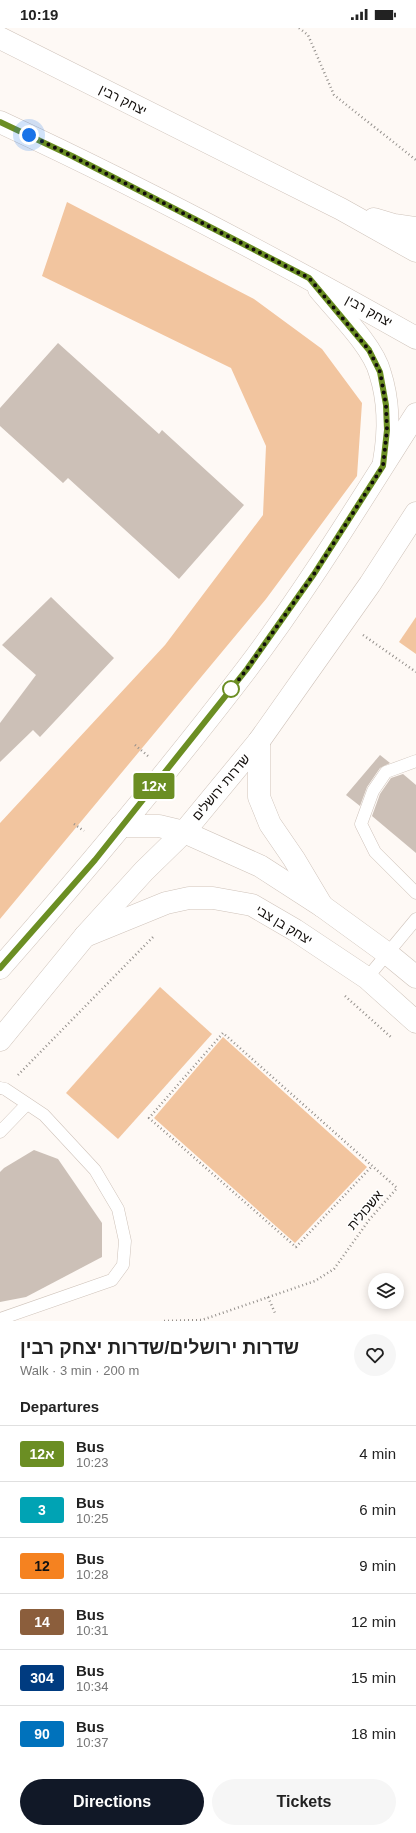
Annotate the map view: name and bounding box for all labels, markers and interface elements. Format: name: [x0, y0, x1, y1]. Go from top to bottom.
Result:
text: 10:19: [20, 6, 58, 23]
street label: יצחק רבין: [97, 82, 149, 118]
your location: [19, 125, 39, 145]
street label: יצחק רבין: [343, 292, 395, 330]
unlabelled marker: [222, 680, 240, 698]
street label: שדרות ירושלים: [189, 751, 253, 823]
line badge: 12א: [131, 773, 177, 799]
text: 12א: [141, 778, 167, 794]
street label: יצחק בן צבי: [253, 902, 315, 948]
street label: אשכולית: [344, 1187, 386, 1233]
map controls: [368, 1273, 404, 1309]
button: layers: [368, 1273, 404, 1309]
button: heart: [354, 1334, 396, 1376]
text: שדרות ירושלים/שדרות יצחק רבין: [20, 1337, 299, 1358]
text: Walk · 3 min · 200 m: [20, 1363, 139, 1378]
text: Departures: [20, 1398, 99, 1415]
text: Bus: [76, 1438, 104, 1455]
text: 4 min: [359, 1445, 396, 1462]
text: 12א: [29, 1446, 55, 1462]
text: 10:23: [76, 1455, 109, 1470]
text: Bus: [76, 1494, 104, 1511]
text: 6 min: [359, 1501, 396, 1518]
text: 3: [38, 1502, 46, 1518]
text: 10:25: [76, 1511, 109, 1526]
text: Bus: [76, 1550, 104, 1567]
text: 9 min: [359, 1557, 396, 1574]
text: 12: [34, 1558, 50, 1574]
text: 10:28: [76, 1567, 109, 1582]
text: Bus: [76, 1606, 104, 1623]
text: 12 min: [351, 1613, 396, 1630]
text: 14: [34, 1614, 50, 1630]
text: 10:31: [76, 1623, 109, 1638]
text: Bus: [76, 1662, 104, 1679]
text: 15 min: [351, 1669, 396, 1686]
text: 304: [30, 1670, 54, 1686]
text: 10:34: [76, 1679, 109, 1694]
text: Bus: [76, 1718, 104, 1735]
text: 18 min: [351, 1725, 396, 1742]
text: 90: [34, 1726, 50, 1742]
text: 10:37: [76, 1735, 109, 1750]
button: Directions: [20, 1779, 204, 1825]
button: Tickets: [212, 1779, 396, 1825]

